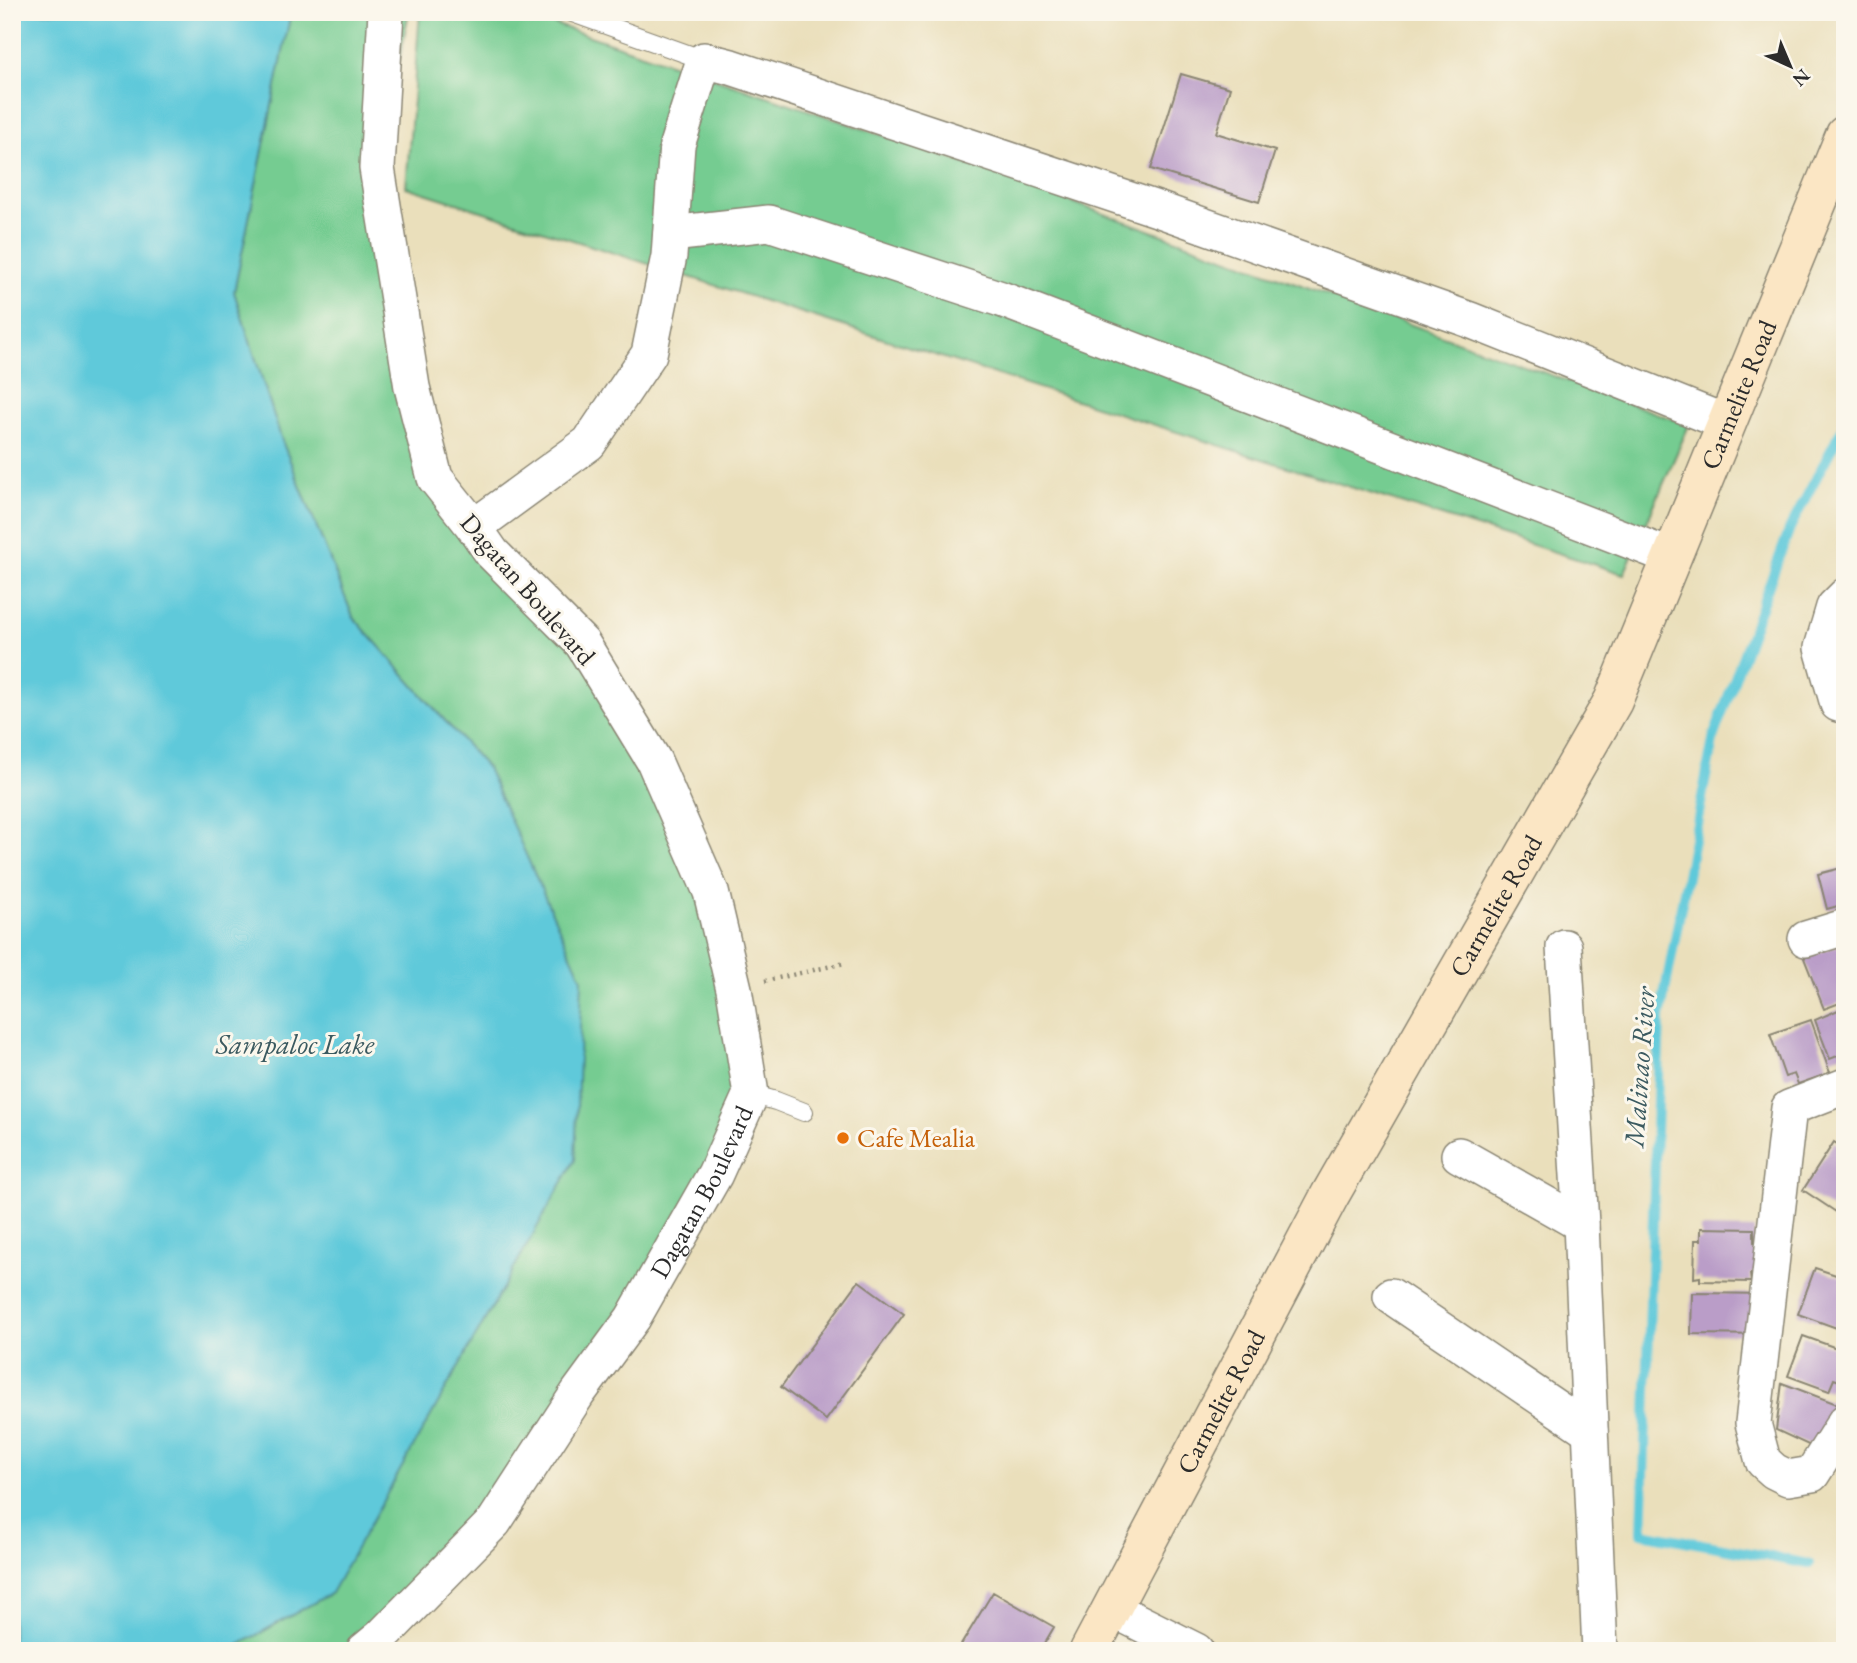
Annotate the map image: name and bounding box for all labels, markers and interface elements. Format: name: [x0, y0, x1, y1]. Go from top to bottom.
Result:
north arrow: [1756, 32, 1826, 102]
text: N: [1787, 64, 1816, 93]
street label: Carmelite Road: [1693, 314, 1785, 475]
street label: Dagatan Boulevard: [453, 506, 604, 673]
street label: Carmelite Road: [1442, 828, 1550, 983]
water label: Malinao River: [1615, 984, 1663, 1150]
water label: Sampaloc Lake: [215, 1026, 375, 1062]
street label: Dagatan Boulevard: [642, 1099, 761, 1284]
place label: Cafe Mealia: [857, 1121, 976, 1155]
marker: Cafe Mealia: [835, 1130, 851, 1146]
street label: Carmelite Road: [1169, 1323, 1273, 1480]

